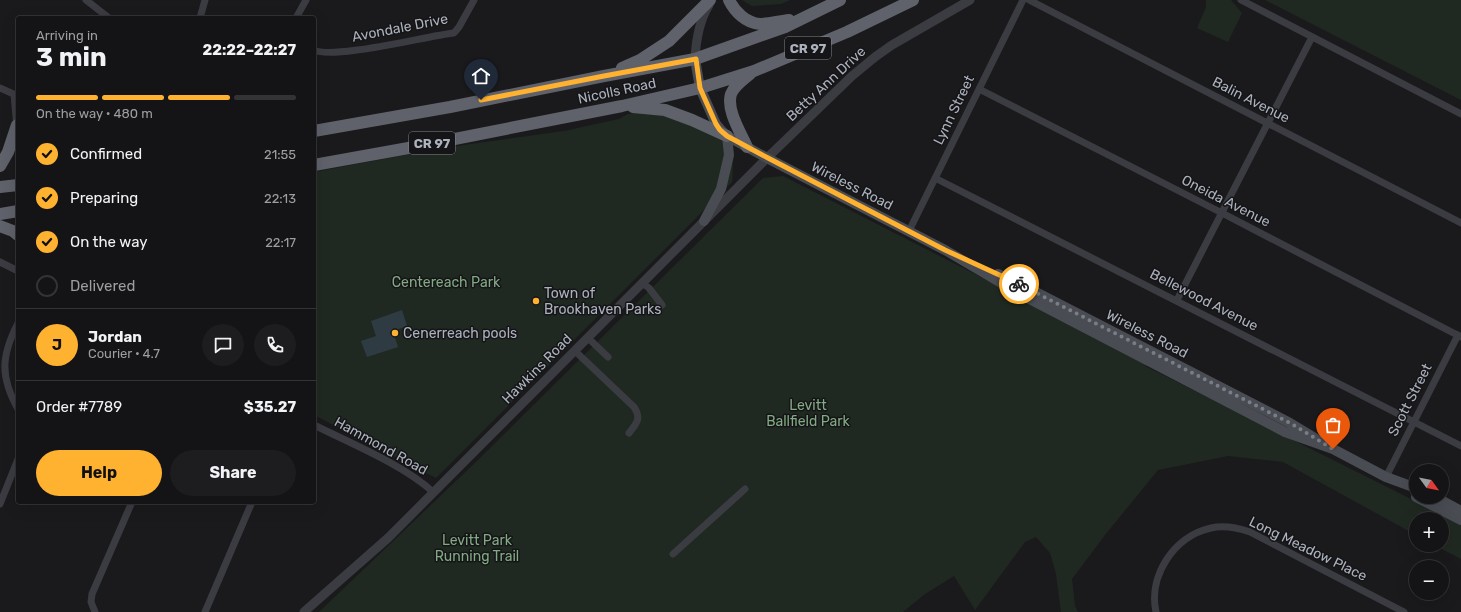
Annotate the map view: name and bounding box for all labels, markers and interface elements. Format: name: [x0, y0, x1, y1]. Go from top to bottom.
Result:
street label: Avondale Drive: [351, 10, 450, 46]
text: Arriving in: [36, 28, 98, 43]
road number: CR 97: [785, 37, 831, 59]
text: 22:22–22:27: [202, 41, 296, 59]
text: 3 min: [36, 42, 107, 73]
street label: Betty Ann Drive: [783, 43, 869, 125]
pin: [464, 59, 498, 100]
icon: home: [470, 65, 492, 87]
street label: Lynn Street: [930, 72, 978, 147]
street label: Balin Avenue: [1210, 73, 1293, 127]
street label: Nicolls Road: [576, 74, 658, 108]
text: On the way · 480 m: [36, 106, 153, 121]
road number: CR 97: [409, 132, 455, 154]
icon: check: [36, 143, 58, 165]
text: Confirmed: [70, 145, 142, 163]
text: 21:55: [264, 147, 296, 162]
street label: Wireless Road: [808, 158, 896, 214]
street label: Oneida Avenue: [1179, 171, 1273, 231]
icon: check: [36, 187, 58, 209]
text: Preparing: [70, 189, 138, 207]
text: 22:13: [264, 191, 296, 206]
icon: check: [36, 231, 58, 253]
text: On the way: [70, 233, 148, 251]
text: 22:17: [265, 235, 296, 250]
courier: [999, 264, 1039, 304]
street label: Bellewood Avenue: [1147, 265, 1261, 335]
icon: bike: [1008, 273, 1030, 295]
park label: Centereach Park: [392, 274, 501, 291]
text: Delivered: [70, 277, 135, 295]
place label: Town of Brookhaven Parks: [544, 285, 661, 318]
marker: Town of Brookhaven Parks: [531, 296, 541, 306]
street label: Wireless Road: [1103, 306, 1191, 362]
button: chat: [202, 324, 244, 366]
button: phone: [254, 324, 296, 366]
place label: Cenerreach pools: [403, 325, 517, 342]
text: Jordan: [88, 328, 142, 346]
marker: Cenerreach pools: [390, 328, 400, 338]
street label: Hawkins Road: [499, 331, 575, 407]
text: J: [52, 336, 62, 354]
text: Courier · 4.7: [88, 346, 160, 361]
street label: Scott Street: [1384, 360, 1436, 439]
park label: Levitt Ballfield Park: [766, 397, 851, 430]
text: Order #7789: [36, 398, 122, 416]
text: $35.27: [244, 398, 296, 416]
pin: [1316, 408, 1350, 449]
street label: Hammond Road: [331, 413, 431, 479]
icon: bag: [1322, 414, 1344, 436]
button: Help: [36, 450, 162, 496]
button: Share: [170, 450, 296, 496]
north arrow: [1409, 464, 1449, 504]
map controls: [1409, 464, 1449, 600]
button: +: [1409, 512, 1449, 552]
street label: Long Meadow Place: [1246, 513, 1370, 585]
park label: Levitt Park Running Trail: [435, 532, 519, 565]
button: −: [1409, 560, 1449, 600]

